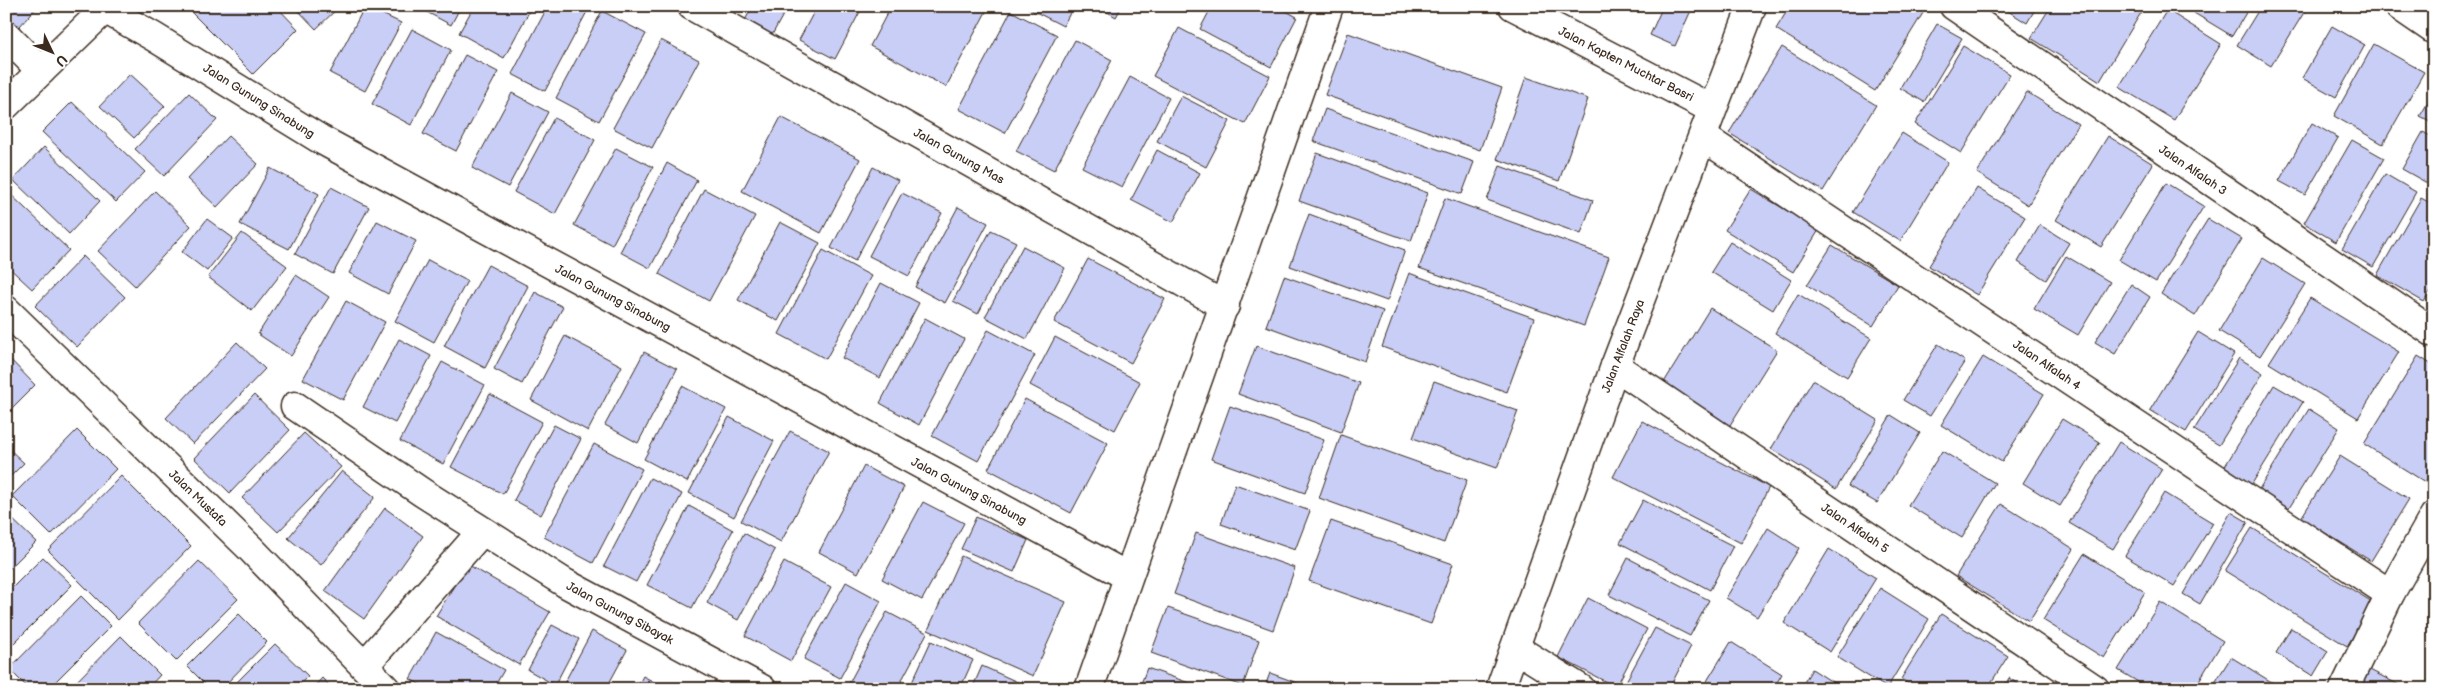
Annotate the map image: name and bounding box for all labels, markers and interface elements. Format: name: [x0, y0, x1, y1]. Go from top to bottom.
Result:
street label: Jalan Kapten Muchtar Basri: [1556, 24, 1696, 105]
north arrow: [28, 28, 78, 78]
text: U: [52, 51, 71, 70]
street label: Jalan Gunung Sinabung: [200, 61, 317, 142]
street label: Jalan Gunung Mas: [911, 125, 1007, 188]
street label: Jalan Alfalah 3: [2156, 142, 2230, 199]
street label: Jalan Gunung Sinabung: [552, 262, 673, 335]
street label: Jalan Alfalah Raya: [1599, 297, 1648, 395]
street label: Jalan Alfalah 4: [2010, 337, 2084, 394]
street label: Jalan Gunung Sinabung: [908, 455, 1029, 528]
street label: Jalan Mustafa: [165, 467, 230, 530]
street label: Jalan Alfalah 5: [1818, 500, 1892, 557]
street label: Jalan Gunung Sibayak: [564, 579, 676, 648]

